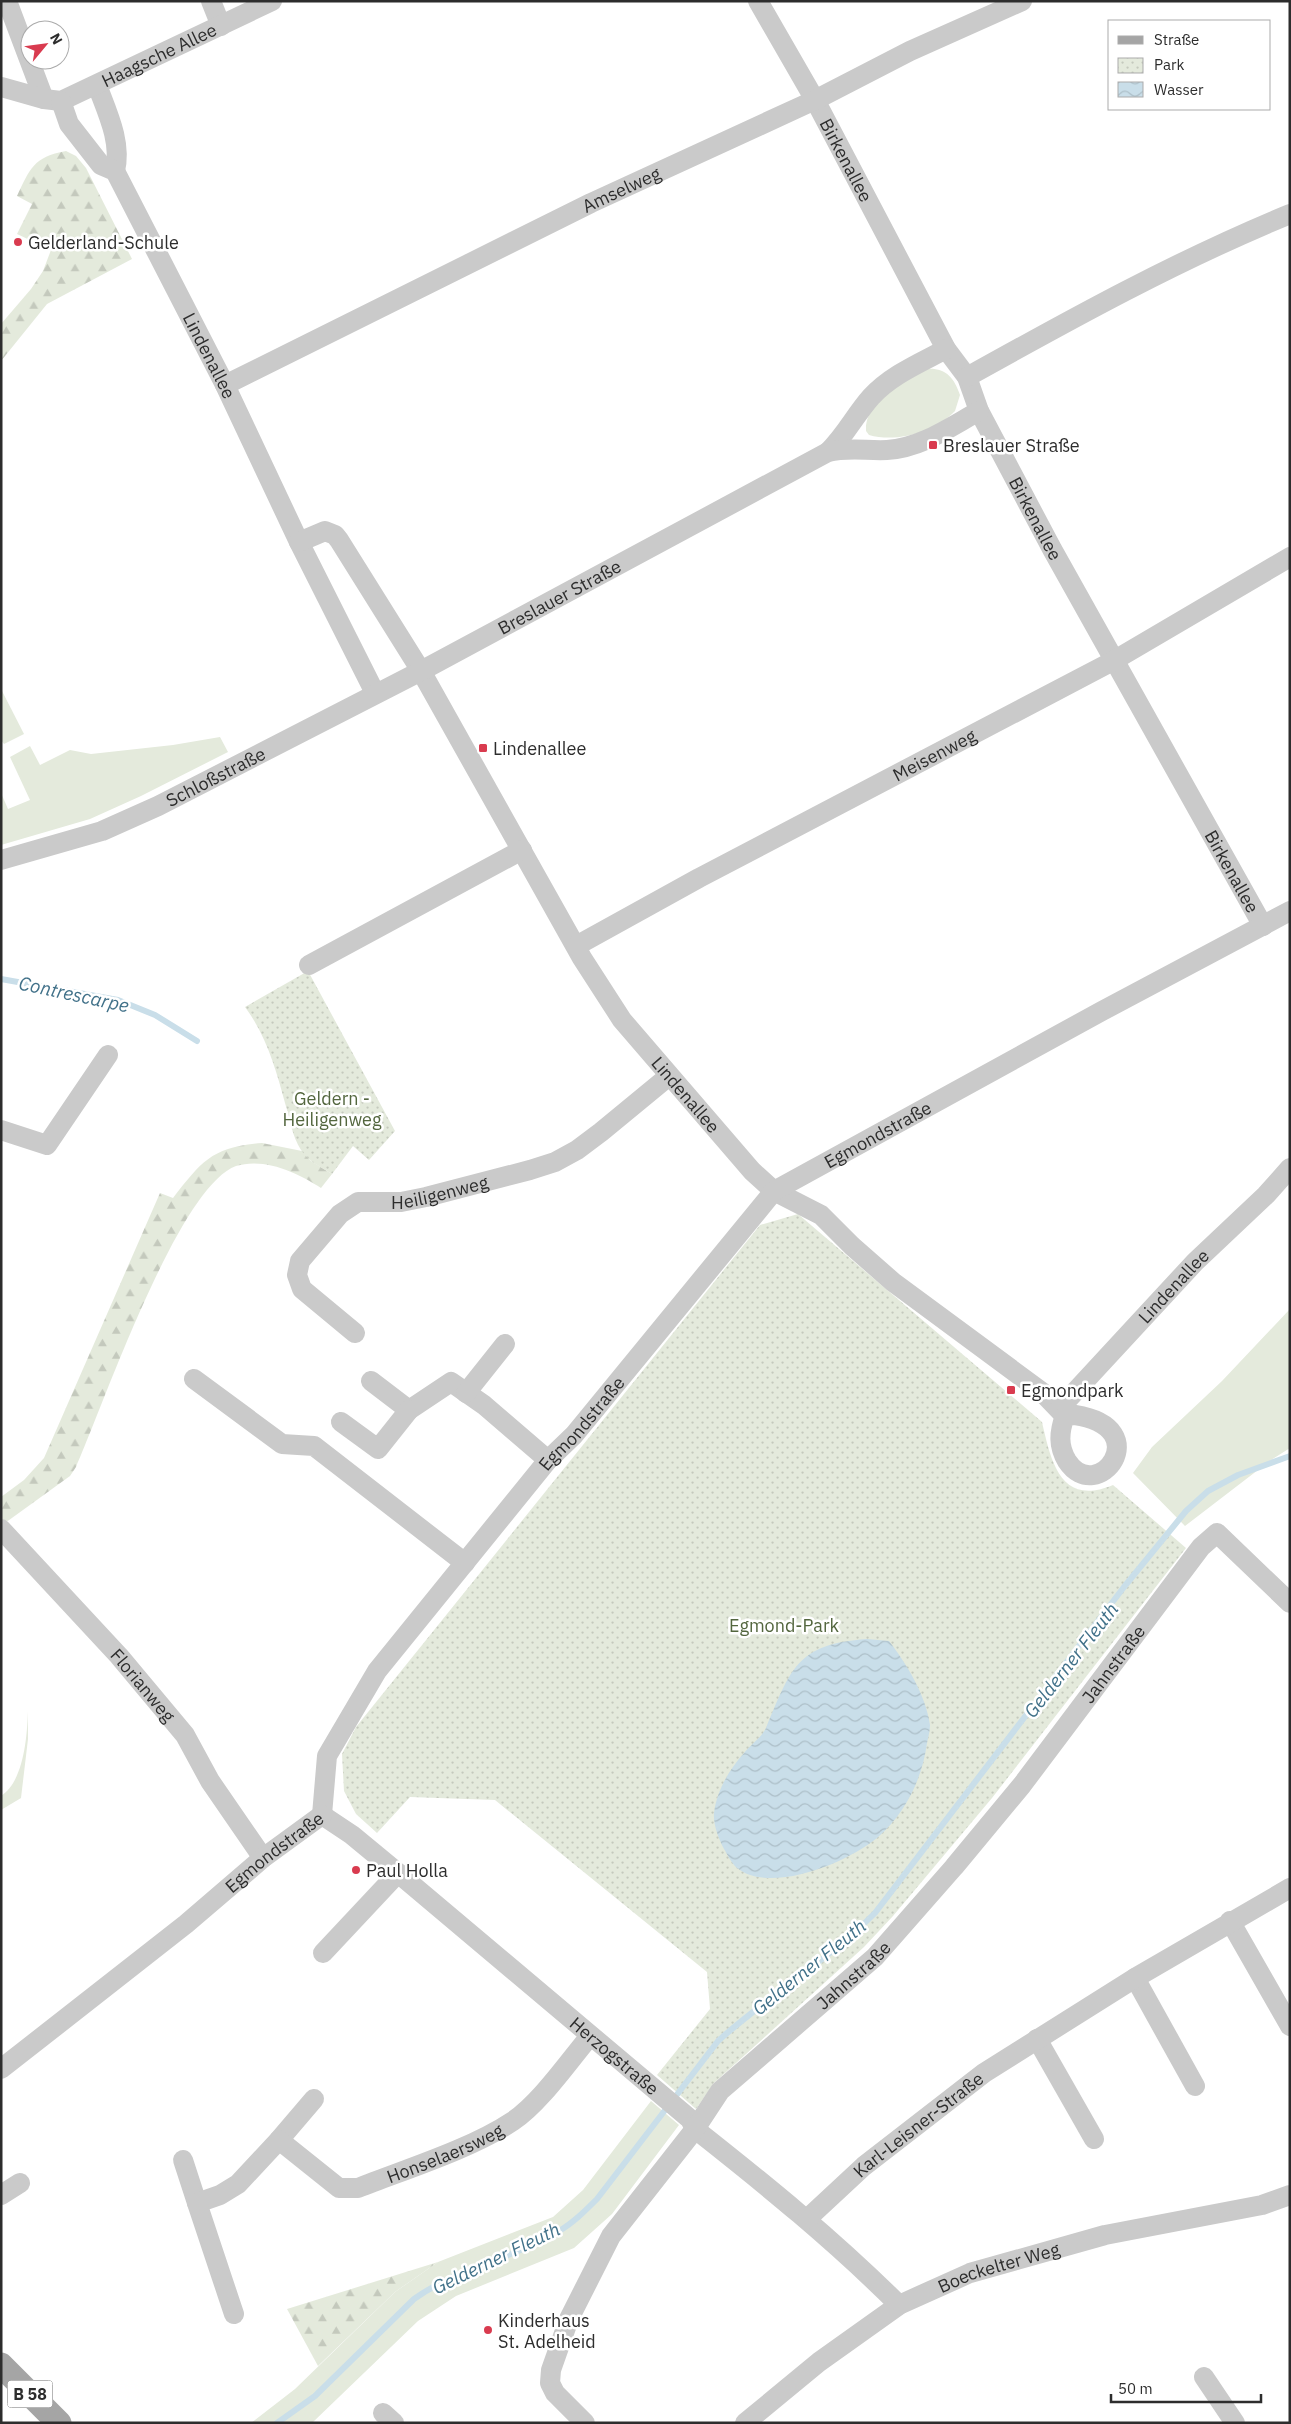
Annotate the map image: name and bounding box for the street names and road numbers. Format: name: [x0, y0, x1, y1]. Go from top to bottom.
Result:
street label: Haagsche Allee: [98, 17, 220, 92]
street label: Birkenallee: [815, 114, 878, 206]
street label: Amselweg: [578, 161, 665, 217]
street label: Lindenallee: [178, 309, 241, 402]
street label: Birkenallee: [1004, 473, 1067, 564]
street label: Breslauer Straße: [494, 554, 625, 639]
street label: Meisenweg: [888, 723, 980, 786]
street label: Schloßstraße: [162, 741, 269, 812]
street label: Birkenallee: [1200, 826, 1265, 917]
street label: Lindenallee: [647, 1051, 725, 1137]
street label: Egmondstraße: [820, 1095, 935, 1173]
street label: Heiligenweg: [391, 1170, 491, 1214]
street label: Lindenallee: [1133, 1244, 1213, 1328]
street label: Egmondstraße: [533, 1371, 629, 1475]
street label: Jahnstraße: [1076, 1620, 1150, 1707]
street label: Florianweg: [106, 1643, 181, 1727]
street label: Egmondstraße: [220, 1806, 328, 1897]
street label: Jahnstraße: [811, 1936, 895, 2014]
street label: Herzogstraße: [565, 2011, 664, 2100]
street label: Karl-Leisner-Straße: [848, 2066, 988, 2182]
street label: Honselaersweg: [383, 2118, 508, 2188]
street label: Boeckelter Weg: [934, 2237, 1063, 2298]
road number: B 58: [8, 2380, 52, 2408]

